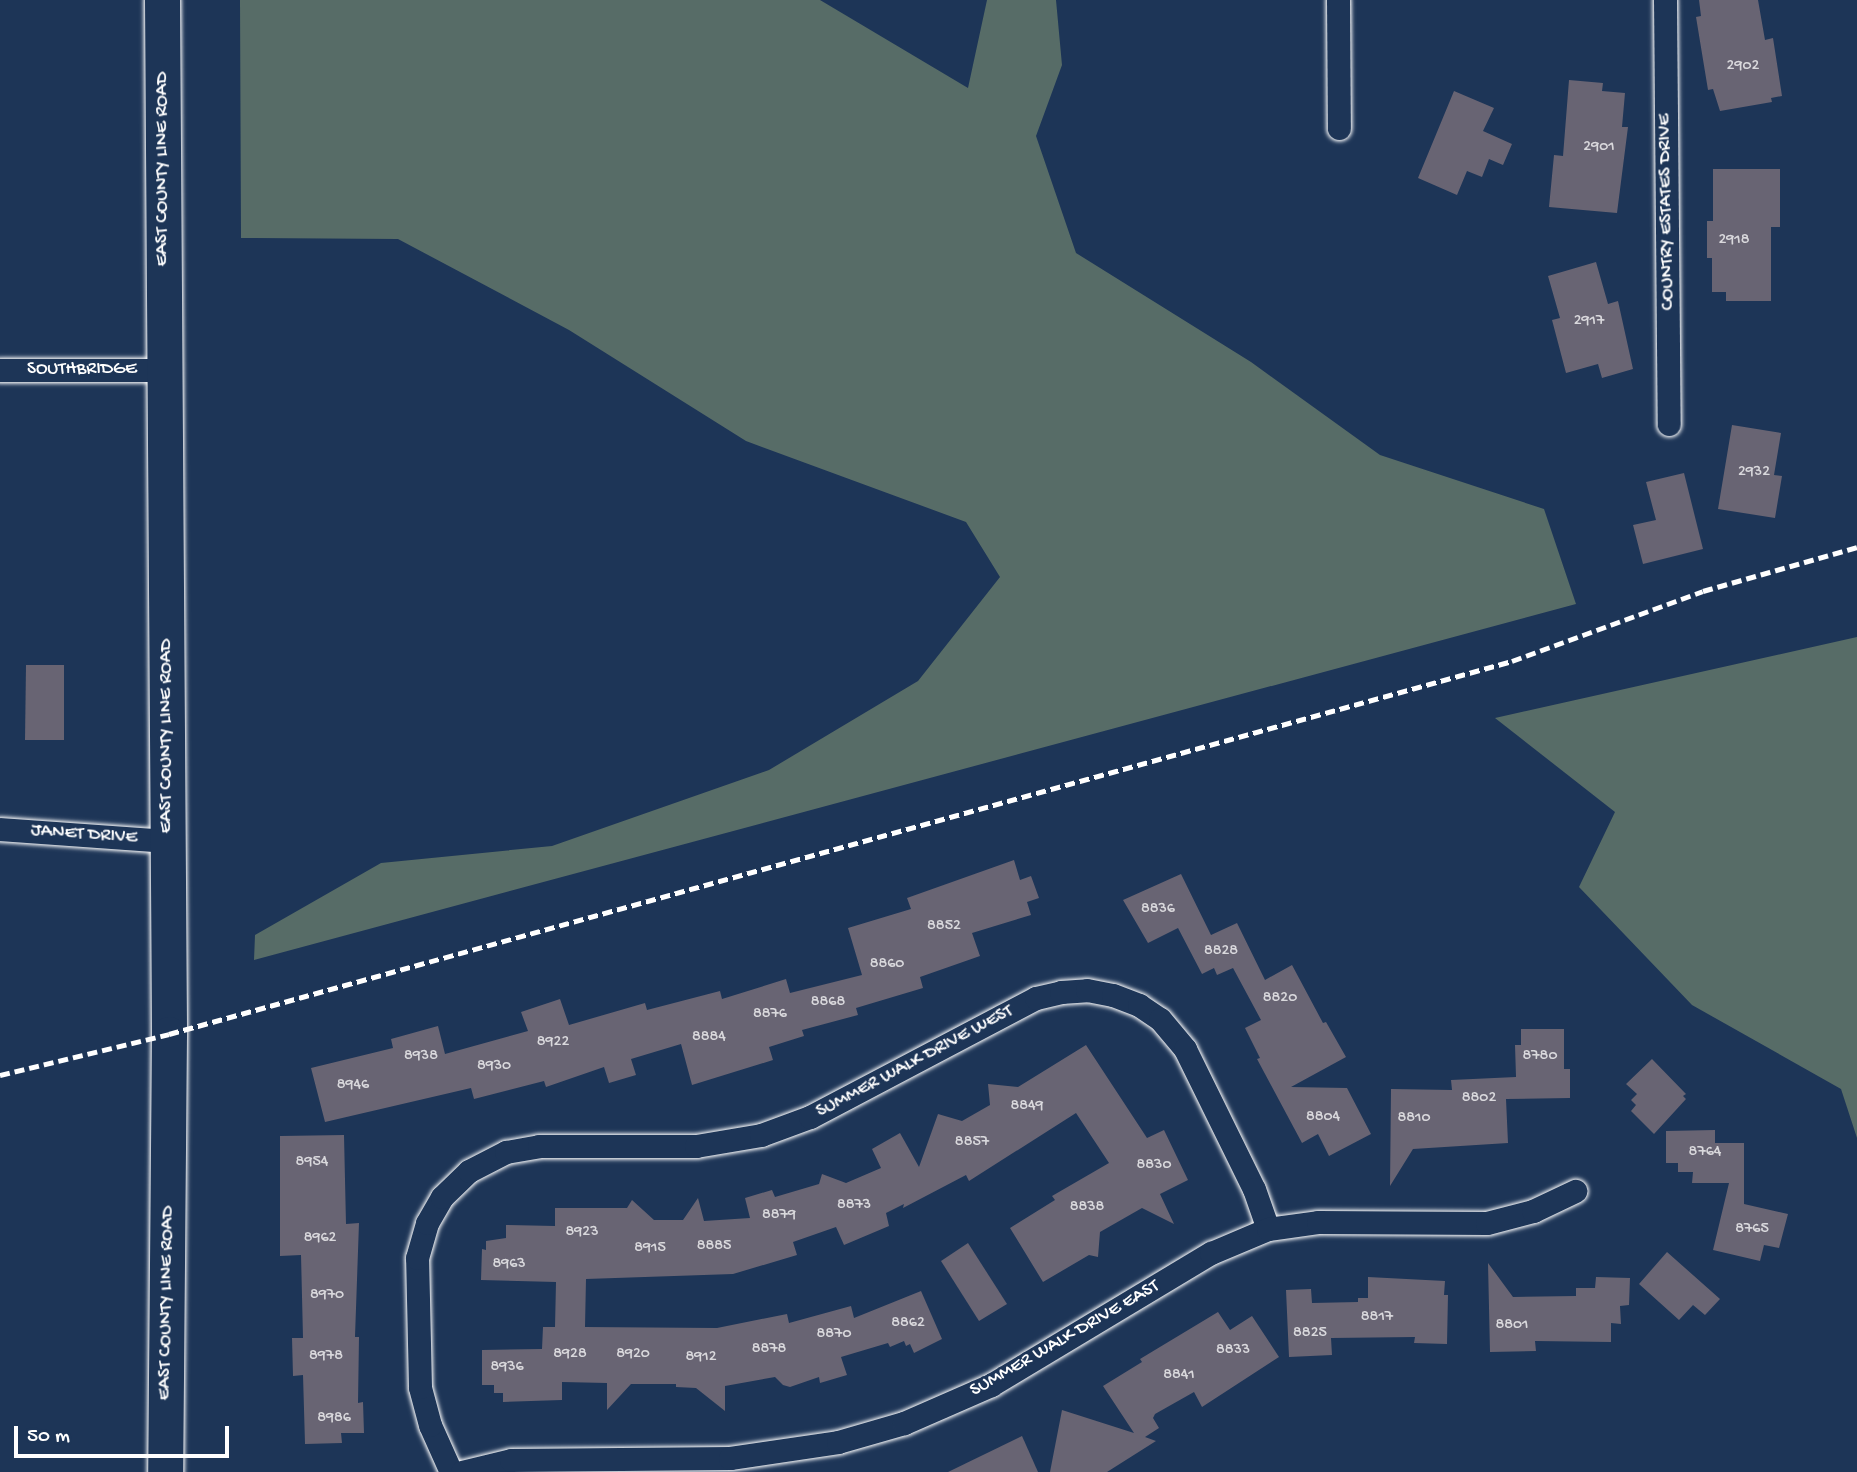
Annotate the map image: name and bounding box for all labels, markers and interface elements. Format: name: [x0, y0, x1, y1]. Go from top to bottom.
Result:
house number: 2902: [1727, 57, 1759, 77]
street label: EAST COUNTY LINE ROAD: [152, 72, 174, 266]
street label: COUNTRY ESTATES DRIVE: [1654, 114, 1680, 310]
house number: 2901: [1583, 138, 1615, 158]
house number: 2918: [1718, 231, 1750, 251]
house number: 2917: [1574, 312, 1604, 332]
street label: SOUTHBRIDGE: [27, 359, 137, 381]
house number: 2932: [1738, 463, 1770, 483]
street label: EAST COUNTY LINE ROAD: [156, 639, 178, 833]
street label: JANET DRIVE: [30, 820, 138, 850]
house number: 8836: [1141, 900, 1175, 920]
house number: 8852: [927, 917, 961, 937]
house number: 8828: [1204, 942, 1238, 962]
house number: 8860: [870, 955, 904, 975]
house number: 8820: [1263, 989, 1297, 1009]
house number: 8868: [811, 993, 845, 1013]
street label: SUMMER WALK DRIVE WEST: [813, 1000, 1017, 1124]
house number: 8876: [753, 1005, 787, 1025]
house number: 8884: [692, 1028, 726, 1048]
house number: 8922: [537, 1033, 569, 1053]
house number: 8938: [404, 1047, 438, 1067]
house number: 8780: [1523, 1047, 1557, 1067]
house number: 8930: [477, 1057, 511, 1077]
house number: 8946: [337, 1076, 369, 1096]
house number: 8802: [1462, 1089, 1496, 1109]
house number: 8849: [1010, 1097, 1044, 1117]
house number: 8804: [1306, 1108, 1340, 1128]
house number: 8810: [1397, 1109, 1431, 1129]
house number: 8857: [955, 1133, 989, 1153]
house number: 8764: [1689, 1143, 1721, 1163]
house number: 8954: [296, 1153, 328, 1173]
house number: 8830: [1137, 1156, 1171, 1176]
house number: 8873: [837, 1196, 871, 1216]
house number: 8838: [1070, 1198, 1104, 1218]
street label: EAST COUNTY LINE ROAD: [154, 1205, 180, 1401]
house number: 8879: [762, 1206, 796, 1226]
house number: 8765: [1735, 1220, 1769, 1240]
house number: 8923: [566, 1223, 598, 1243]
house number: 8962: [304, 1229, 336, 1249]
house number: 8885: [697, 1237, 731, 1257]
house number: 8915: [634, 1239, 666, 1259]
house number: 8963: [492, 1255, 526, 1275]
street label: SUMMER WALK DRIVE EAST: [966, 1275, 1164, 1403]
house number: 8970: [310, 1286, 344, 1306]
house number: 8817: [1361, 1308, 1393, 1328]
house number: 8862: [891, 1314, 925, 1334]
house number: 8801: [1495, 1316, 1529, 1336]
house number: 8825: [1293, 1324, 1327, 1344]
house number: 8870: [817, 1325, 851, 1345]
house number: 8878: [752, 1340, 786, 1360]
house number: 8833: [1216, 1341, 1250, 1361]
house number: 8928: [553, 1345, 587, 1365]
house number: 8920: [616, 1345, 650, 1365]
house number: 8978: [309, 1347, 343, 1367]
house number: 8912: [685, 1348, 717, 1368]
house number: 8936: [490, 1358, 524, 1378]
house number: 8841: [1163, 1366, 1195, 1386]
house number: 8986: [317, 1409, 351, 1429]
scale bar: [18, 1412, 233, 1456]
text: 50 m: [27, 1425, 70, 1450]

